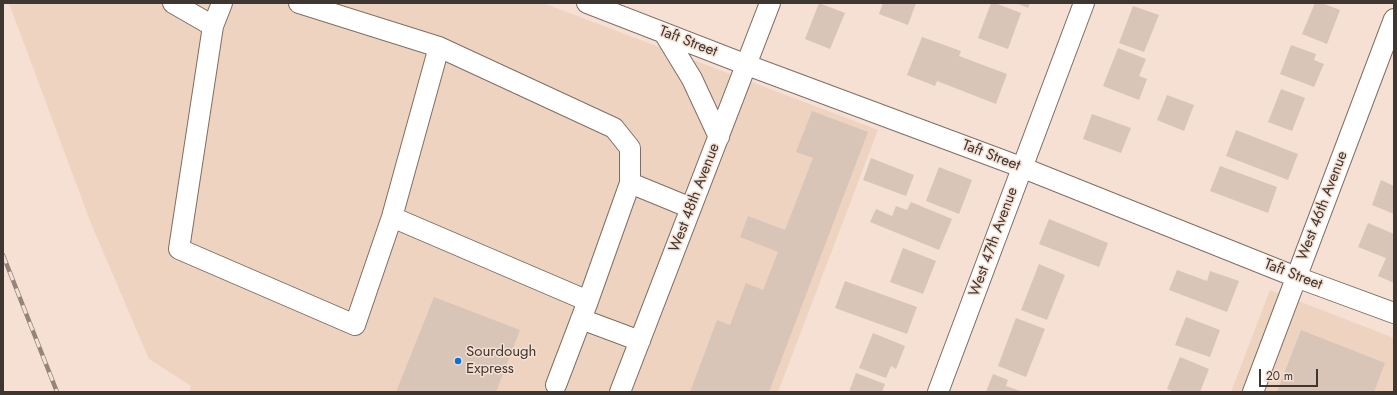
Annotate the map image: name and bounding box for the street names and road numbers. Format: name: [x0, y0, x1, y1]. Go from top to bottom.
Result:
street label: Taft Street: [656, 23, 720, 61]
street label: Taft Street: [959, 137, 1023, 175]
street label: West 48th Avenue: [666, 141, 724, 255]
street label: West 46th Avenue: [1294, 149, 1352, 263]
street label: West 47th Avenue: [966, 185, 1022, 299]
street label: Taft Street: [1261, 256, 1325, 294]

